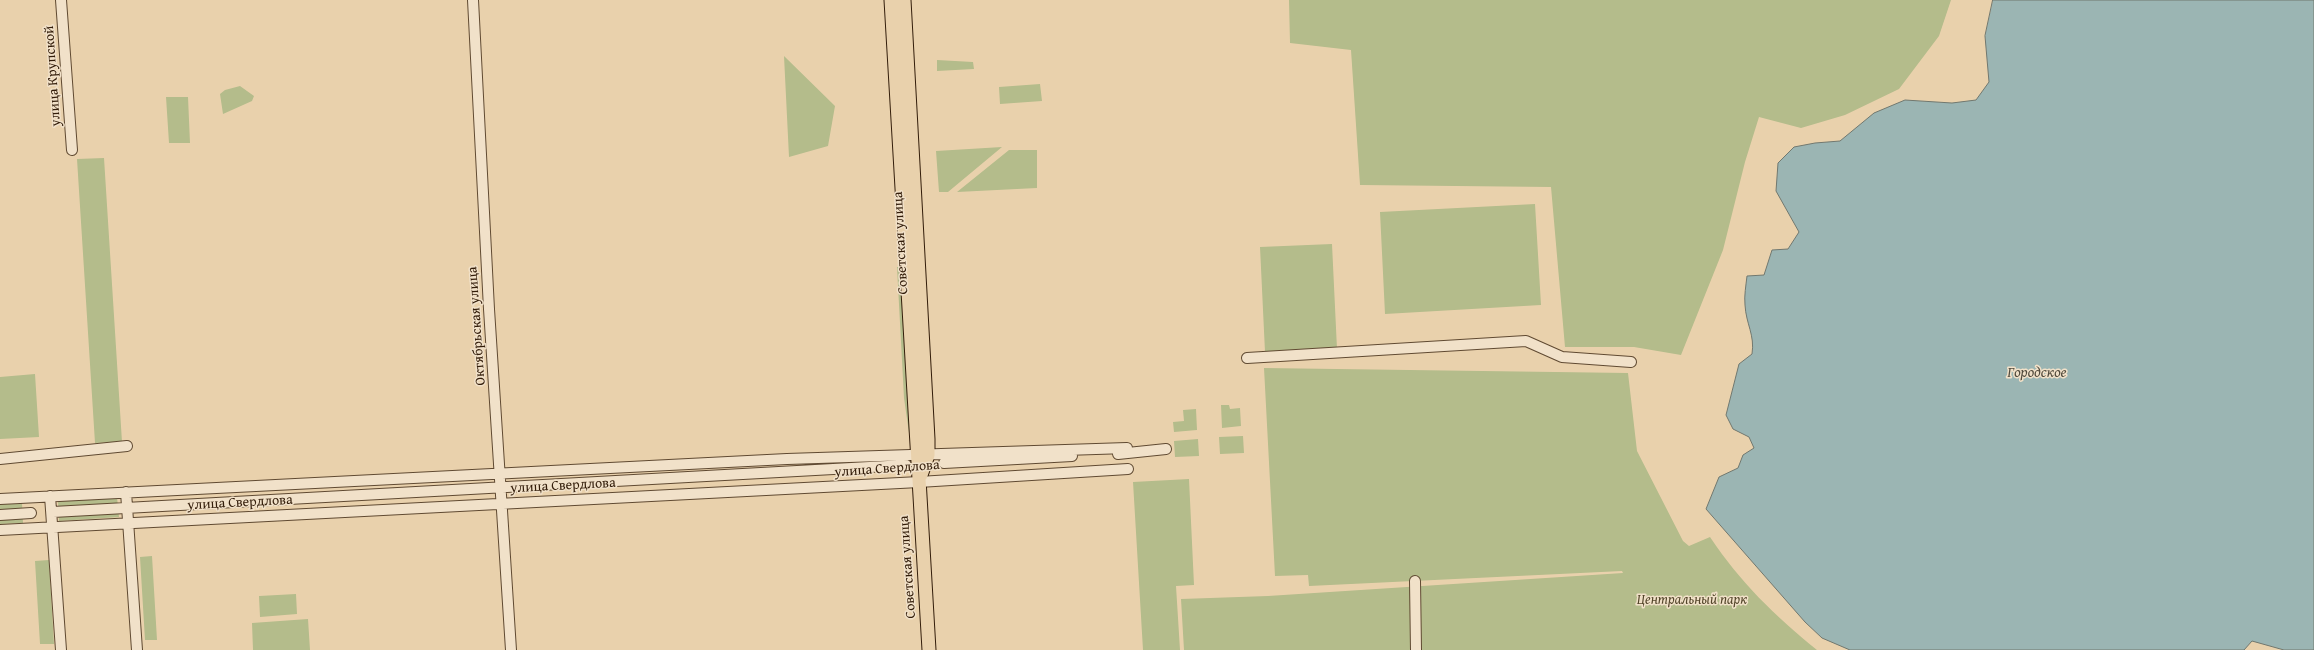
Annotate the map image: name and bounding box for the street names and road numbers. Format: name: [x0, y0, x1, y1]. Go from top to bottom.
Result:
street label: улица Крупской: [41, 25, 65, 127]
street label: Советская улица: [890, 191, 912, 295]
street label: Октябрьская улица: [464, 266, 490, 386]
street label: улица Свердлова: [834, 457, 940, 481]
street label: улица Свердлова: [510, 475, 616, 497]
street label: улица Свердлова: [187, 492, 293, 514]
street label: Советская улица: [896, 515, 920, 619]

